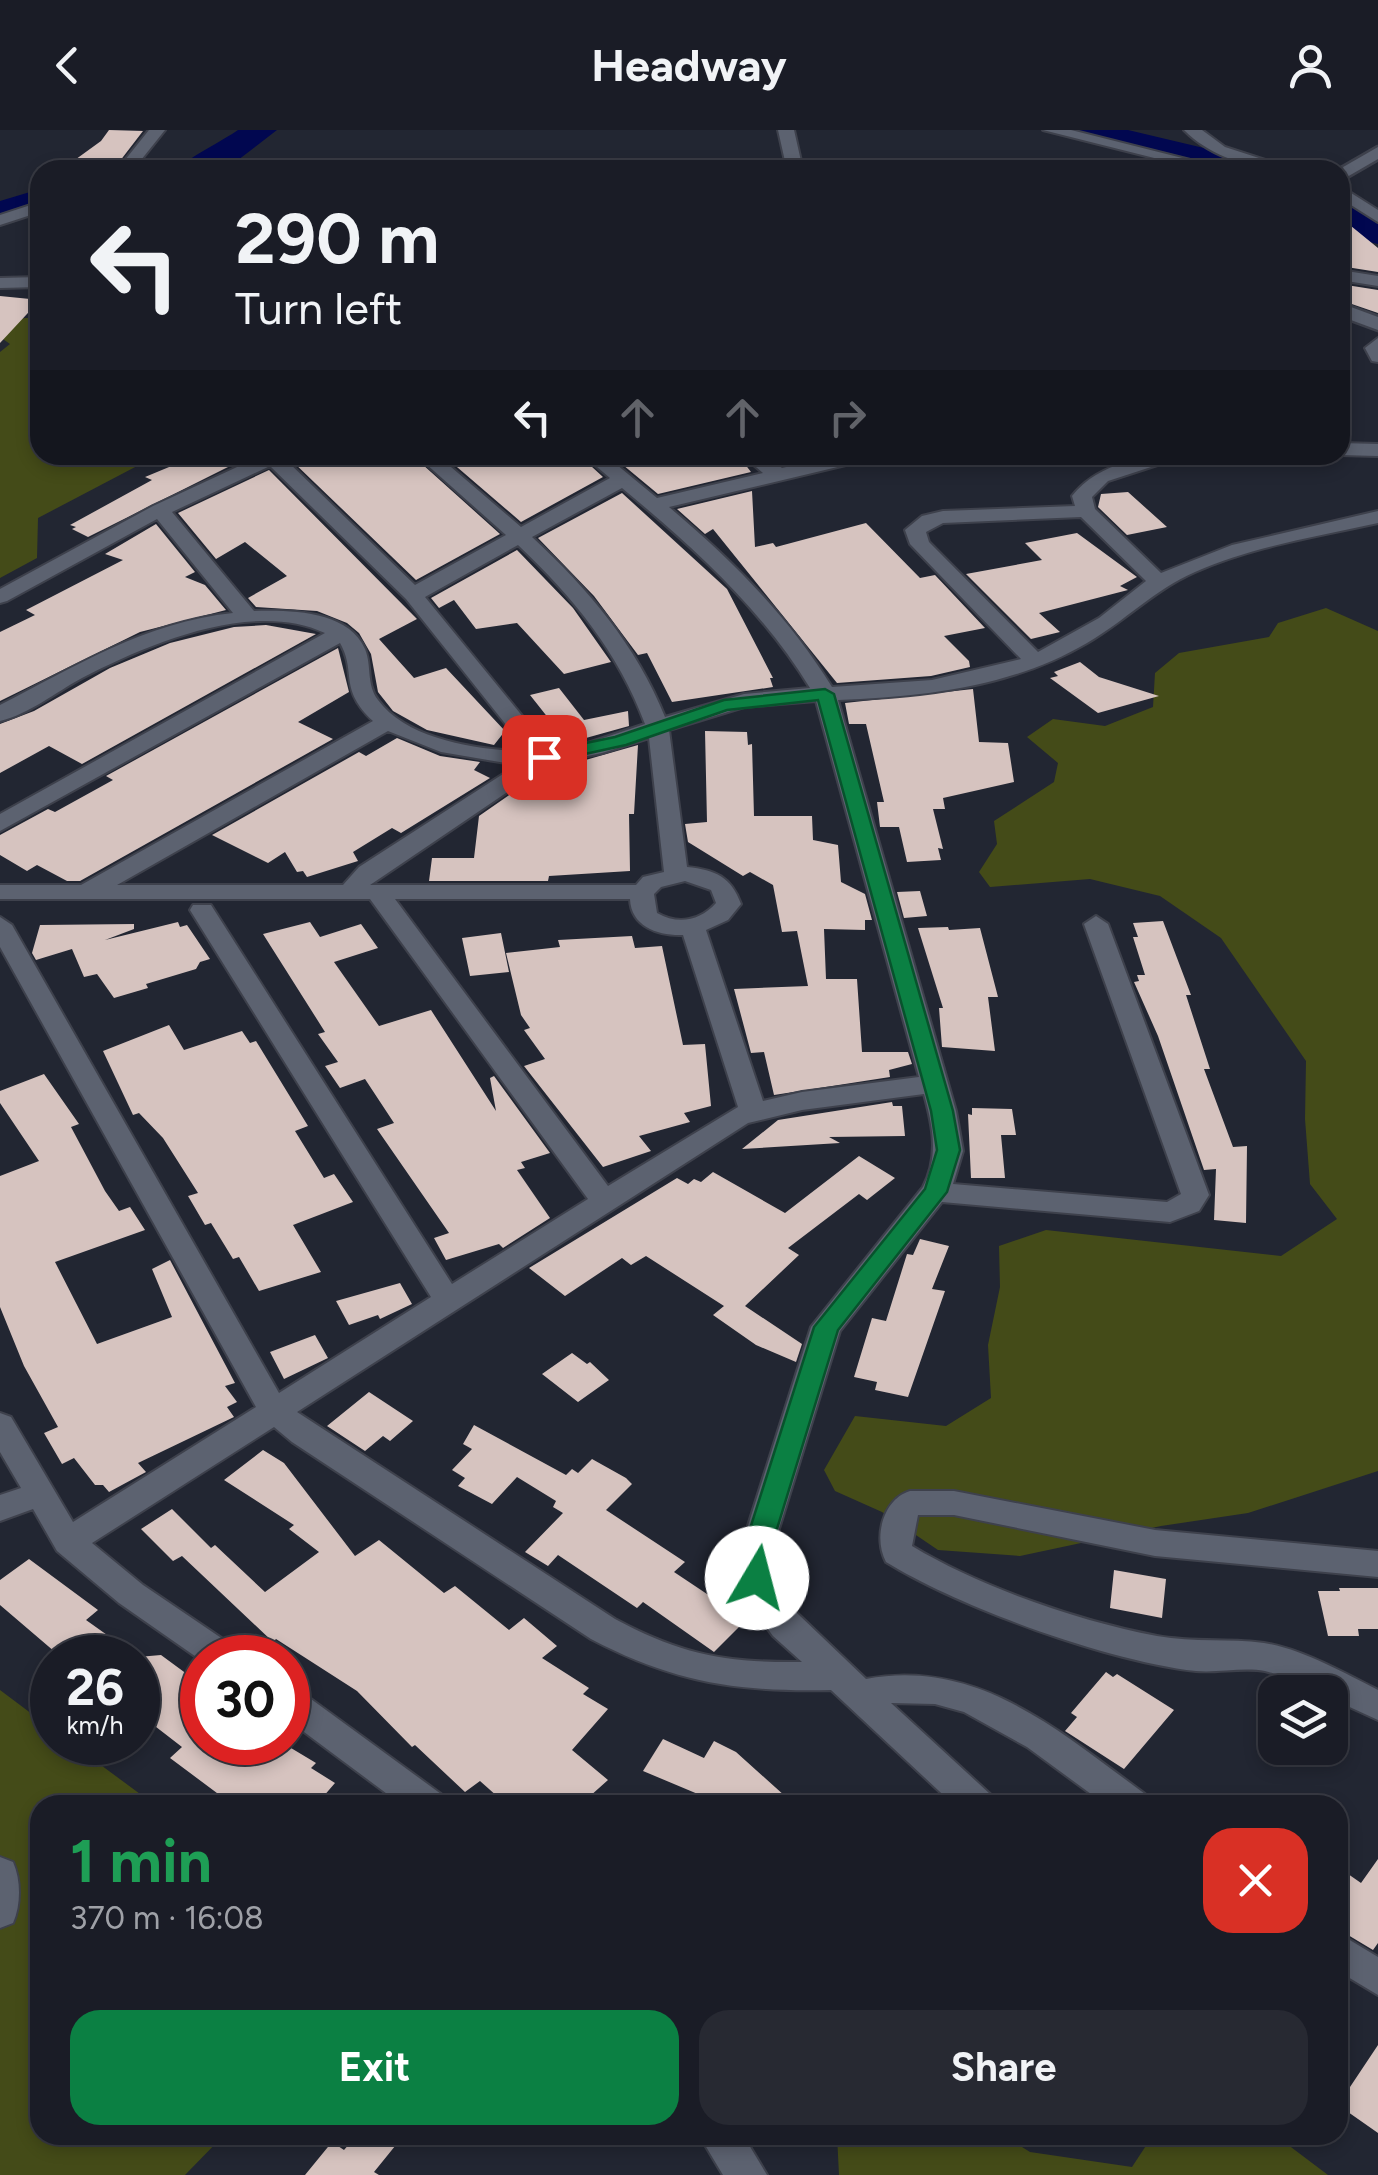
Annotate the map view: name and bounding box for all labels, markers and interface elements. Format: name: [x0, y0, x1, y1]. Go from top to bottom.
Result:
icon: back: [40, 38, 95, 93]
text: Headway: [591, 38, 787, 92]
icon: person: [1283, 38, 1338, 93]
text: 290 m: [235, 196, 439, 281]
icon: left: [70, 200, 200, 330]
text: Turn left: [235, 281, 402, 335]
icon: left: [505, 390, 560, 445]
icon: ahead: [610, 390, 665, 445]
icon: ahead: [715, 390, 770, 445]
icon: right: [820, 390, 875, 445]
pin: [502, 715, 587, 800]
icon: arrive: [517, 730, 572, 785]
position arrow: [705, 1526, 809, 1630]
speed limit sign: 30: [180, 1635, 310, 1765]
text: 26: [66, 1657, 124, 1718]
map controls: [1258, 1675, 1348, 1765]
button: layers: [1258, 1675, 1348, 1765]
text: km/h: [66, 1710, 124, 1740]
text: 1 min: [70, 1825, 212, 1897]
button: close: [1203, 1828, 1308, 1933]
text: 370 m · 16:08: [70, 1899, 264, 1937]
button: Exit: [70, 2010, 679, 2125]
button: Share: [699, 2010, 1308, 2125]

